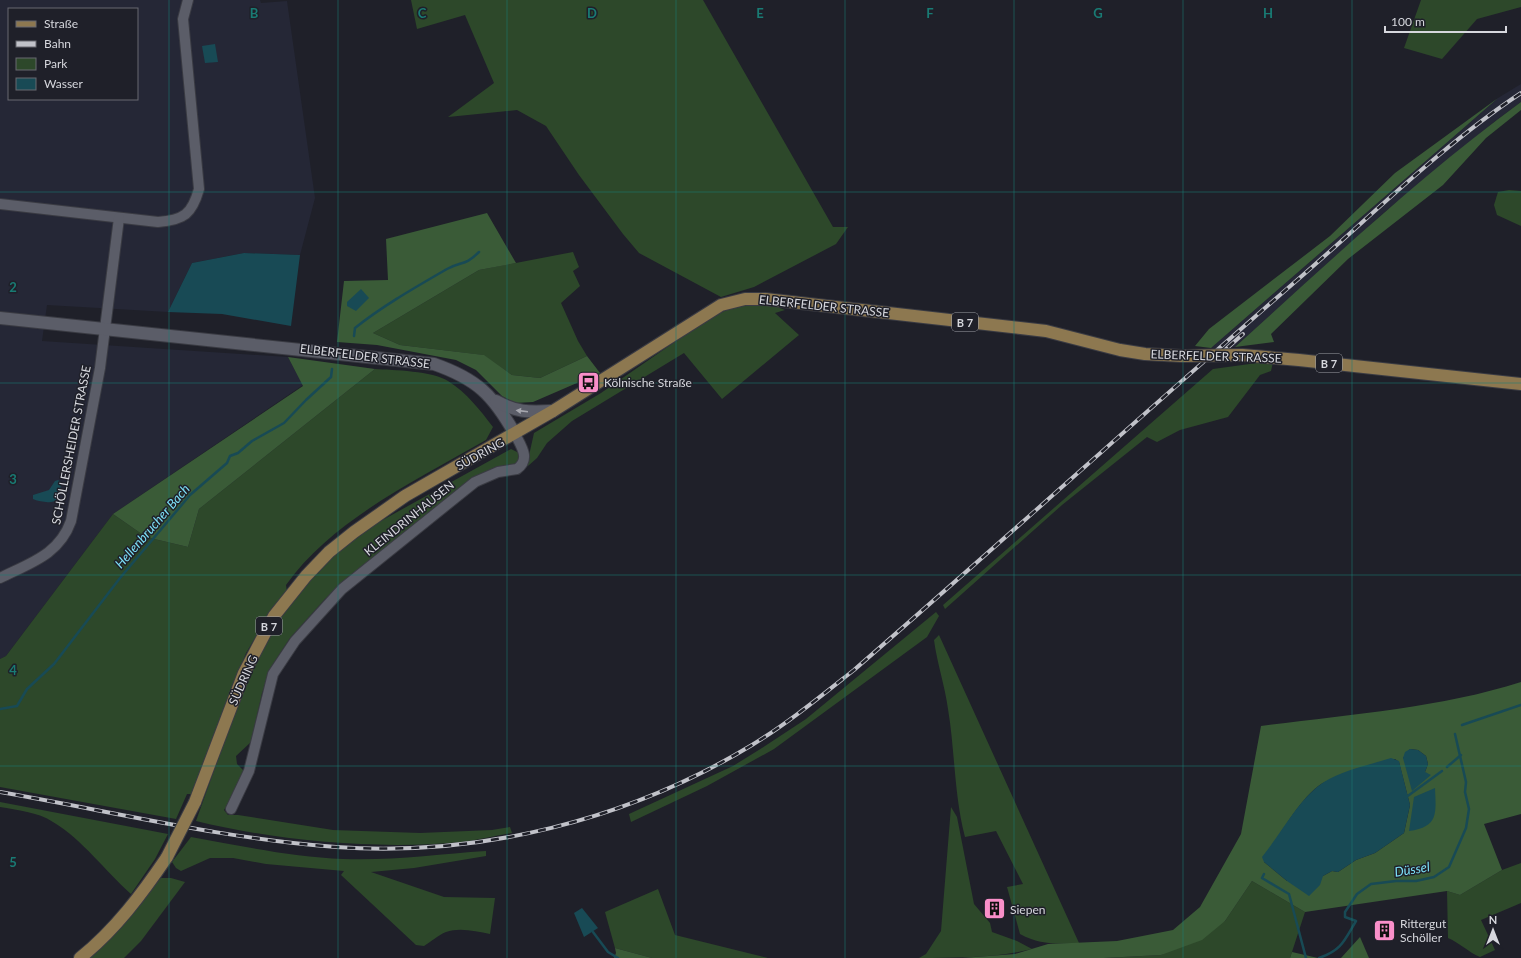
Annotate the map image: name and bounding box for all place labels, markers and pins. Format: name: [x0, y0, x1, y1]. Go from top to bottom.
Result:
bus stop icon: Kölnische Straße: [576, 369, 602, 395]
place label: Kölnische Straße: [604, 375, 692, 390]
building icon: Siepen: [982, 896, 1008, 922]
place label: Siepen: [1010, 902, 1045, 917]
place label: Rittergut Schöller: [1400, 916, 1447, 945]
building icon: Rittergut Schöller: [1372, 917, 1398, 943]

